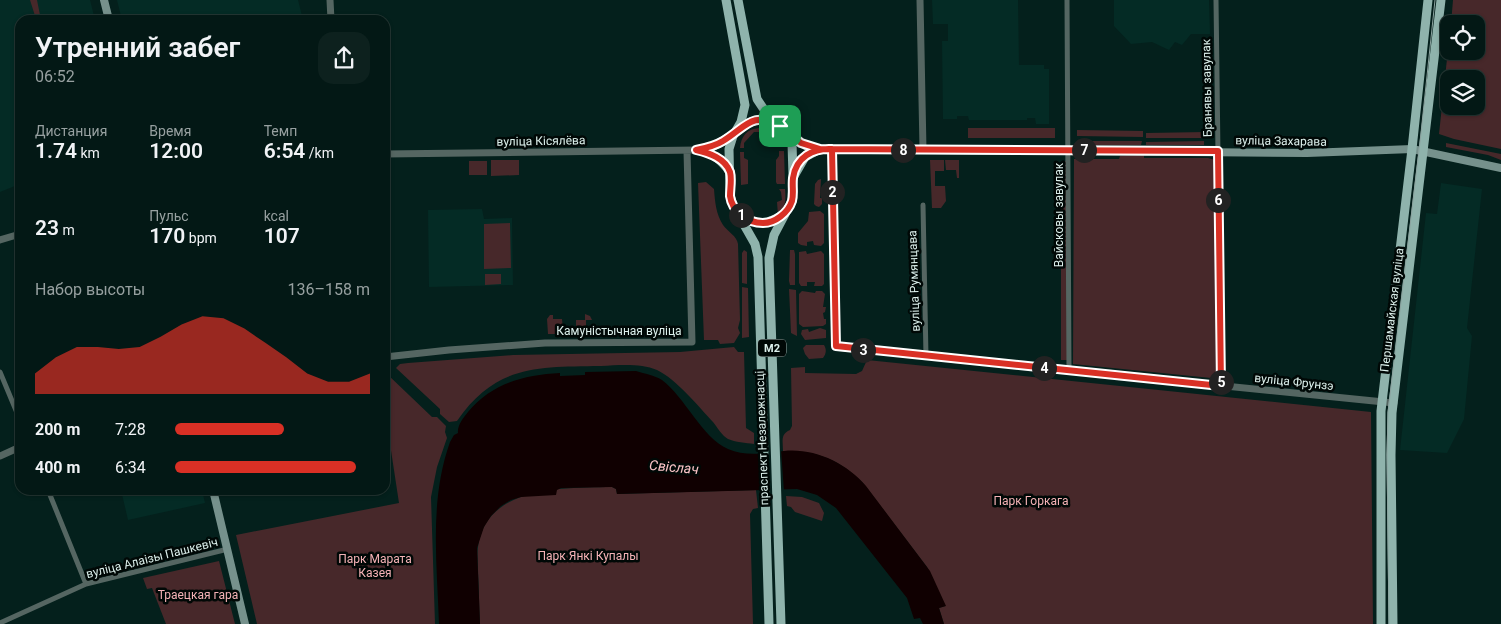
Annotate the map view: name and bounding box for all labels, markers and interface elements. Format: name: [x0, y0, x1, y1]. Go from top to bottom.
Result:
map controls: [1440, 15, 1485, 115]
button: locate: [1440, 15, 1485, 60]
text: Утренний забег: [35, 31, 240, 64]
button: share: [318, 32, 370, 84]
street label: Бранявы завулак: [1199, 38, 1215, 137]
text: 06:52: [35, 67, 75, 86]
button: layers: [1440, 70, 1485, 115]
pin: [759, 105, 801, 147]
icon: arrive: [766, 112, 794, 140]
text: Дистанция: [35, 123, 107, 139]
text: Время: [149, 123, 191, 139]
text: Темп: [264, 123, 297, 139]
street label: вуліца Кісялёва: [496, 133, 586, 149]
street label: вуліца Захарава: [1235, 133, 1327, 149]
pin: 8: [890, 138, 916, 162]
pin: 7: [1072, 138, 1096, 162]
text: 1.74: [35, 139, 77, 163]
text: 12:00: [149, 139, 203, 163]
text: 6:54: [264, 139, 305, 163]
text: 8: [899, 142, 908, 158]
text: 7: [1080, 142, 1089, 158]
text: km: [77, 145, 100, 161]
text: /km: [305, 145, 334, 161]
street label: Вайсковы завулак: [1052, 162, 1066, 267]
pin: 2: [820, 180, 844, 204]
text: 2: [828, 184, 837, 200]
pin: 6: [1206, 188, 1230, 212]
text: 6: [1214, 192, 1223, 208]
pin: 1: [728, 202, 754, 228]
text: 1: [737, 207, 746, 223]
text: Пульс: [149, 208, 189, 224]
text: kcal: [264, 208, 289, 224]
text: 23: [35, 216, 59, 240]
text: m: [59, 222, 75, 238]
text: 170: [149, 224, 185, 248]
text: 107: [264, 224, 300, 248]
text: bpm: [185, 230, 217, 246]
street label: вуліца Румянцава: [905, 230, 923, 332]
street label: Першамайская вуліца: [1377, 247, 1407, 373]
text: Набор высоты: [35, 280, 145, 299]
text: 136–158 m: [288, 280, 370, 299]
street label: Камуністычная вуліца: [556, 324, 682, 338]
pin: 3: [850, 338, 876, 362]
road number: М2: [758, 339, 786, 356]
text: 3: [859, 342, 868, 358]
pin: 4: [1032, 356, 1056, 380]
text: 4: [1040, 360, 1049, 376]
street label: праспект Незалежнасці: [753, 370, 771, 506]
pin: 5: [1208, 370, 1234, 394]
street label: вуліца Фрунзэ: [1254, 371, 1334, 393]
text: 5: [1217, 374, 1226, 390]
text: 200 m: [35, 420, 80, 439]
text: 7:28: [115, 420, 146, 439]
water label: Свіслач: [649, 457, 699, 477]
text: 400 m: [35, 458, 80, 477]
text: 6:34: [115, 458, 146, 477]
park label: Парк Горкага: [993, 494, 1069, 508]
street label: вуліца Алаізы Пашкевіч: [85, 535, 219, 581]
park label: Парк Янкі Купалы: [537, 549, 639, 563]
park label: Парк Марата Казея: [338, 552, 412, 580]
park label: Траецкая гара: [158, 588, 238, 602]

